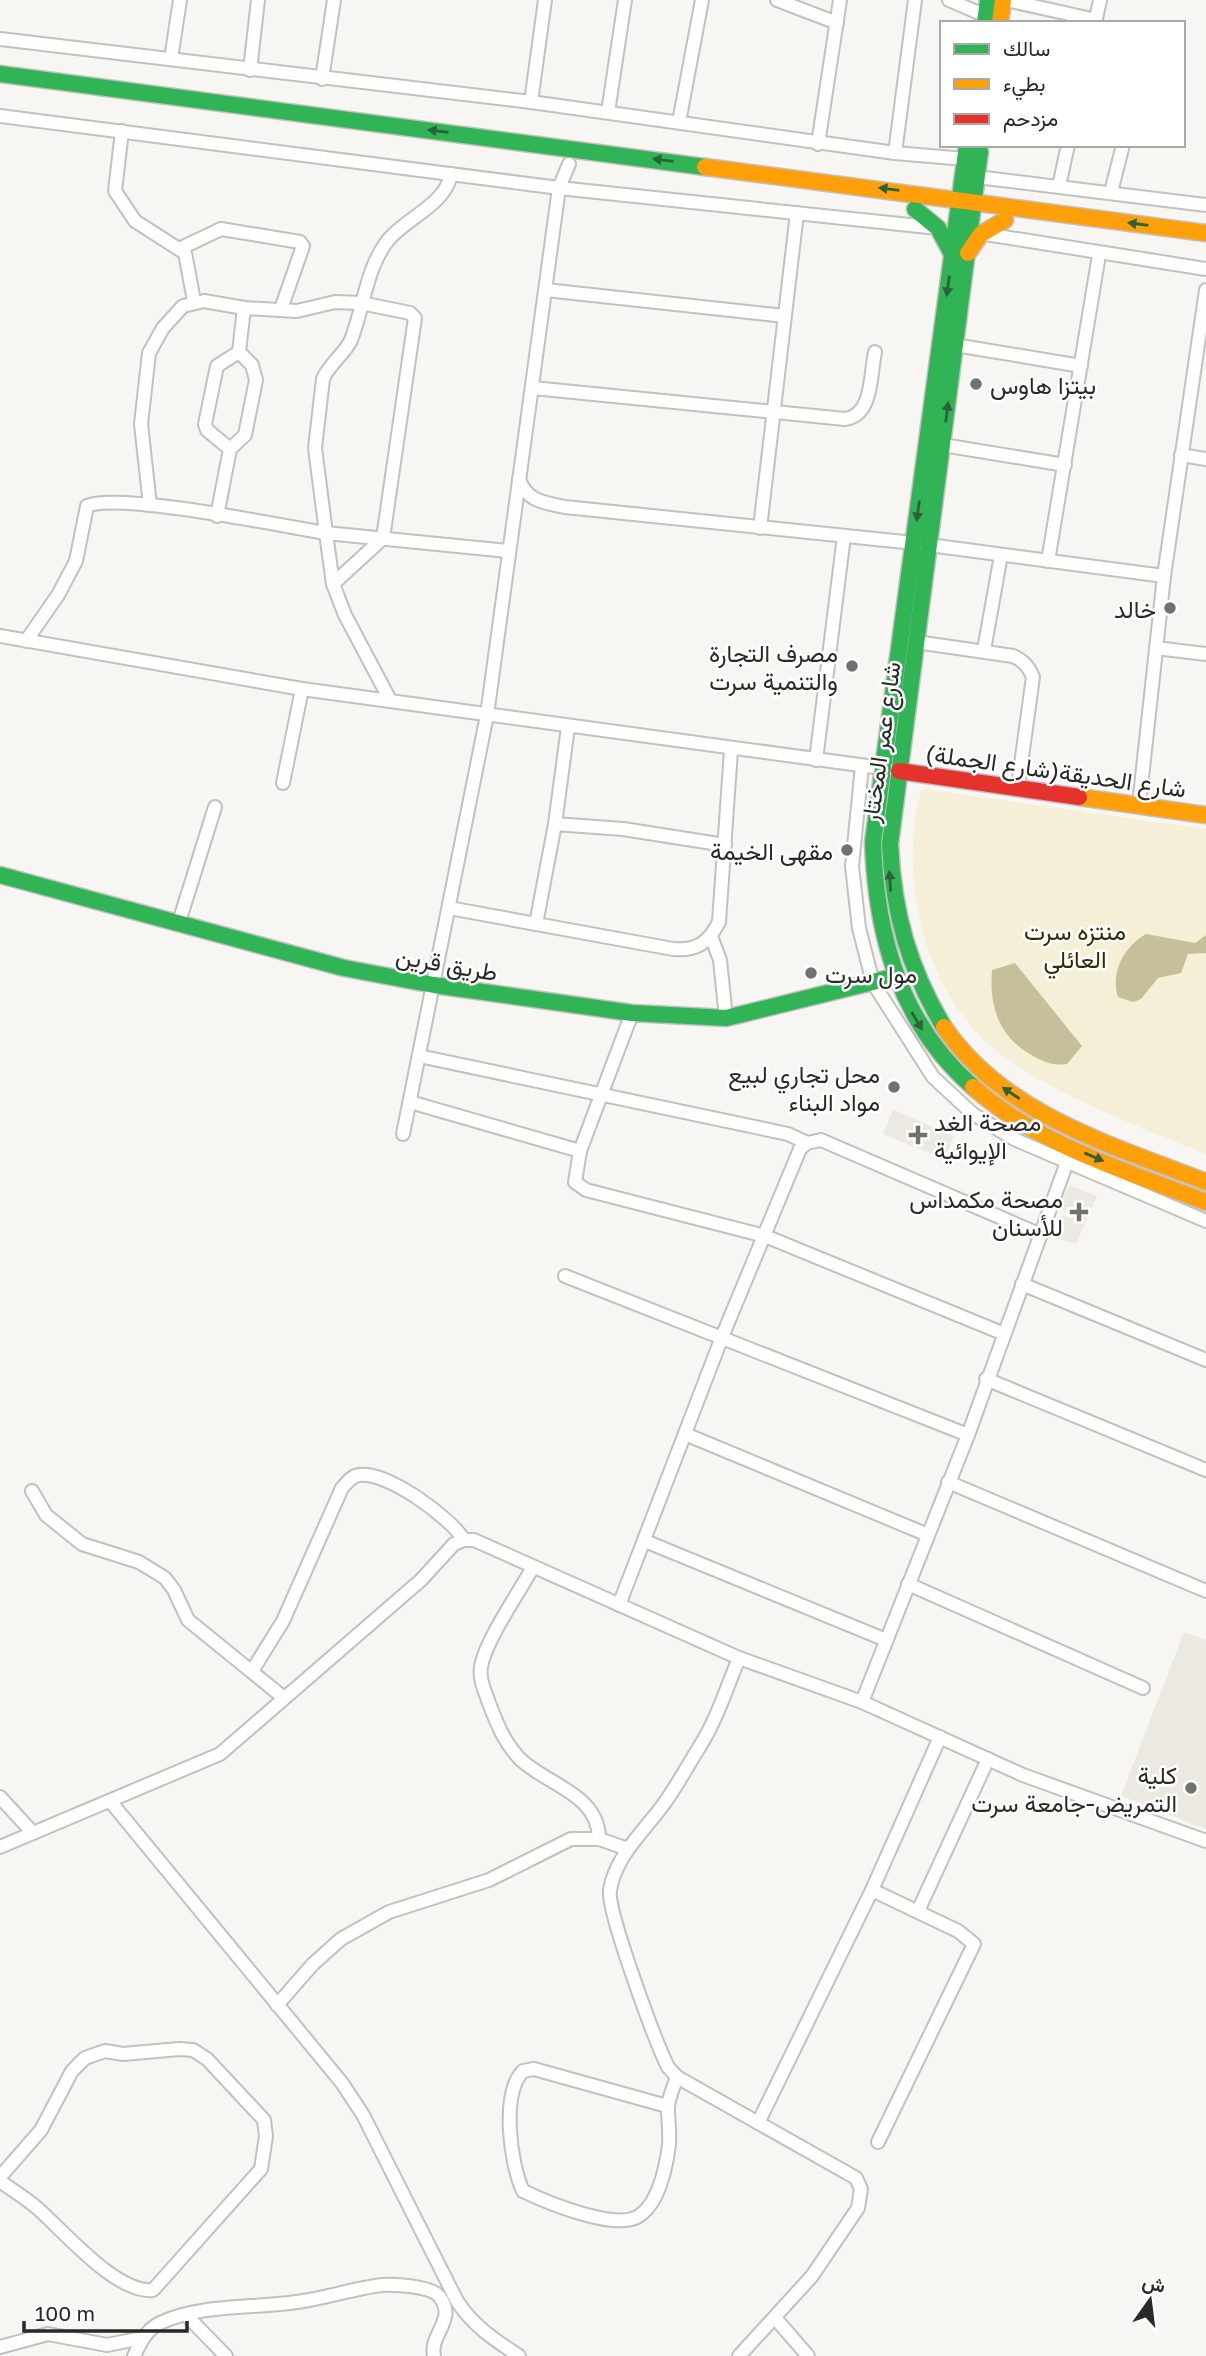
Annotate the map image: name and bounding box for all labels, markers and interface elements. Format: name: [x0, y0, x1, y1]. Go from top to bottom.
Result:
legend: [940, 21, 1185, 147]
text: سالك: [1003, 35, 1050, 61]
text: بطيء: [1003, 70, 1046, 101]
text: مزدحم: [1003, 105, 1058, 133]
one-way arrow: [426, 125, 448, 136]
one-way arrow: [652, 154, 674, 165]
one-way arrow: [878, 184, 900, 195]
one-way arrow: [1127, 218, 1149, 229]
one-way arrow: [943, 275, 954, 297]
place label: بيتزا هاوس: [990, 370, 1096, 401]
marker: بيتزا هاوس: [968, 376, 984, 392]
one-way arrow: [941, 401, 952, 423]
one-way arrow: [913, 500, 924, 522]
place label: خالد: [1114, 594, 1156, 623]
marker: خالد: [1162, 600, 1178, 616]
place label: مصرف التجارة والتنمية سرت: [709, 638, 838, 697]
marker: مصرف التجارة والتنمية سرت: [844, 658, 860, 674]
street label: شارع عمر المختار: [854, 660, 909, 826]
street label: شارع الحديقة(شارع الجملة): [923, 737, 1188, 806]
place label: مقهى الخيمة: [710, 836, 833, 867]
marker: مقهى الخيمة: [839, 842, 855, 858]
one-way arrow: [885, 870, 896, 892]
park label: منتزه سرت العائلي: [1024, 916, 1126, 979]
street label: طريق قرين: [394, 940, 500, 988]
place label: مول سرت: [825, 959, 917, 990]
marker: مول سرت: [803, 965, 819, 981]
one-way arrow: [911, 1011, 924, 1030]
place label: محل تجاري لبيع مواد البناء: [728, 1059, 880, 1118]
marker: محل تجاري لبيع مواد البناء: [886, 1079, 902, 1095]
one-way arrow: [1001, 1087, 1020, 1100]
place label: مصحة الغد الإيوائية: [934, 1107, 1041, 1166]
marker: مصحة الغد الإيوائية: [908, 1125, 928, 1145]
one-way arrow: [1083, 1152, 1104, 1163]
place label: مصحة مكمداس للأسنان: [909, 1184, 1063, 1241]
marker: مصحة مكمداس للأسنان: [1069, 1202, 1089, 1222]
place label: كلية التمريض-جامعة سرت: [971, 1760, 1177, 1819]
marker: كلية التمريض-جامعة سرت: [1183, 1780, 1199, 1796]
north arrow: [1115, 2265, 1185, 2335]
text: ش: [1140, 2269, 1168, 2298]
scale bar: [24, 2290, 187, 2334]
text: 100 m: [35, 2300, 95, 2326]

